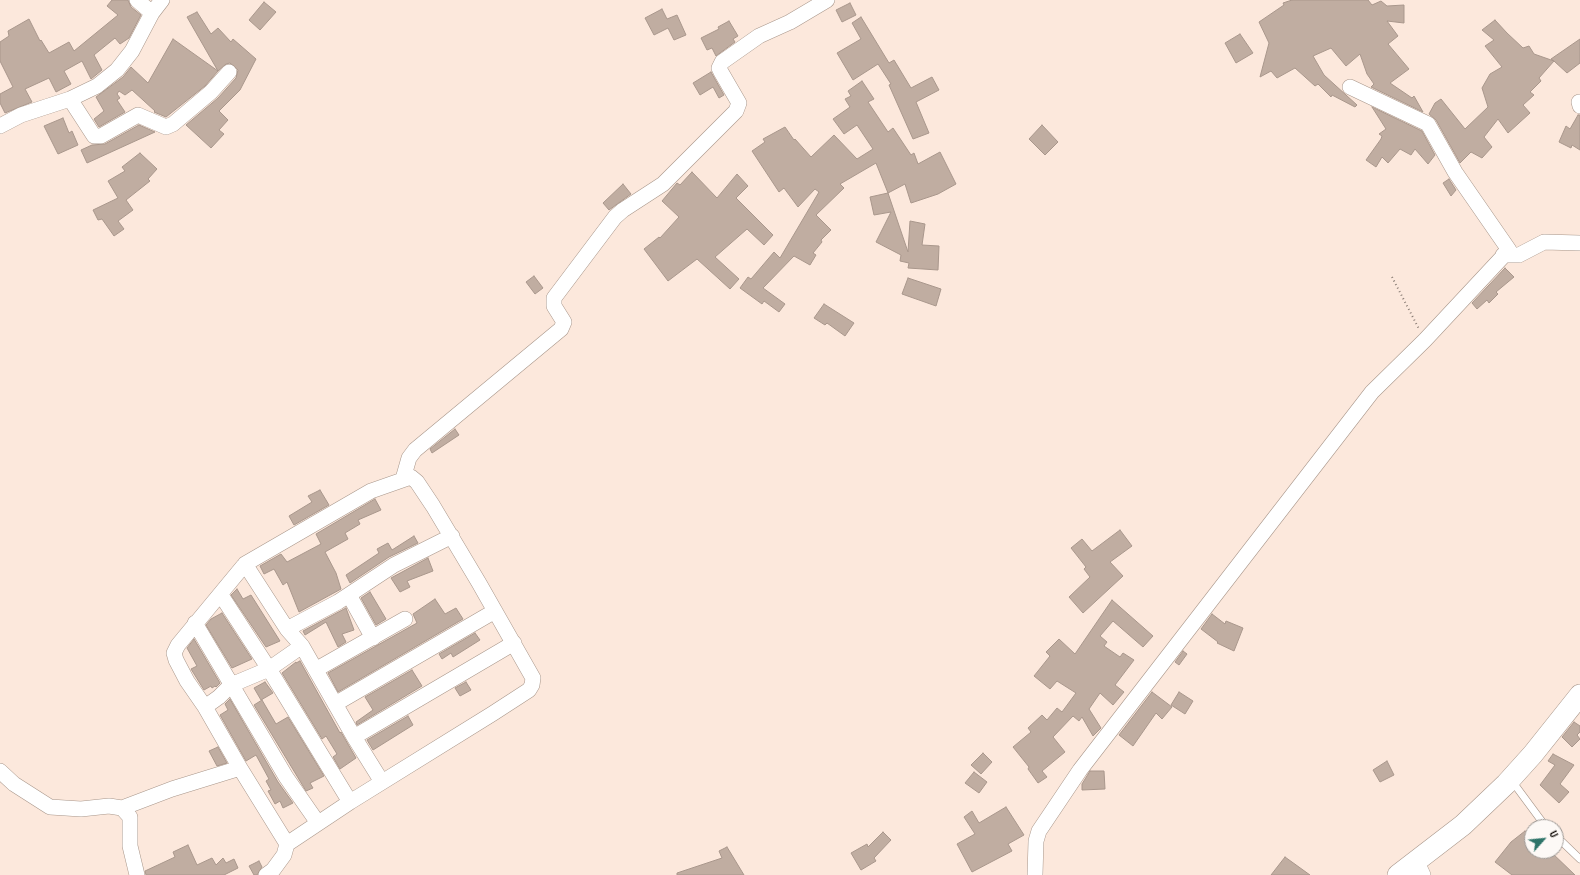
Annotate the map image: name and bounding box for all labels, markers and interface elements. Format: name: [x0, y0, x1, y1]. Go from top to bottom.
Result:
north arrow: [1524, 819, 1564, 859]
text: U: [1546, 828, 1561, 840]

